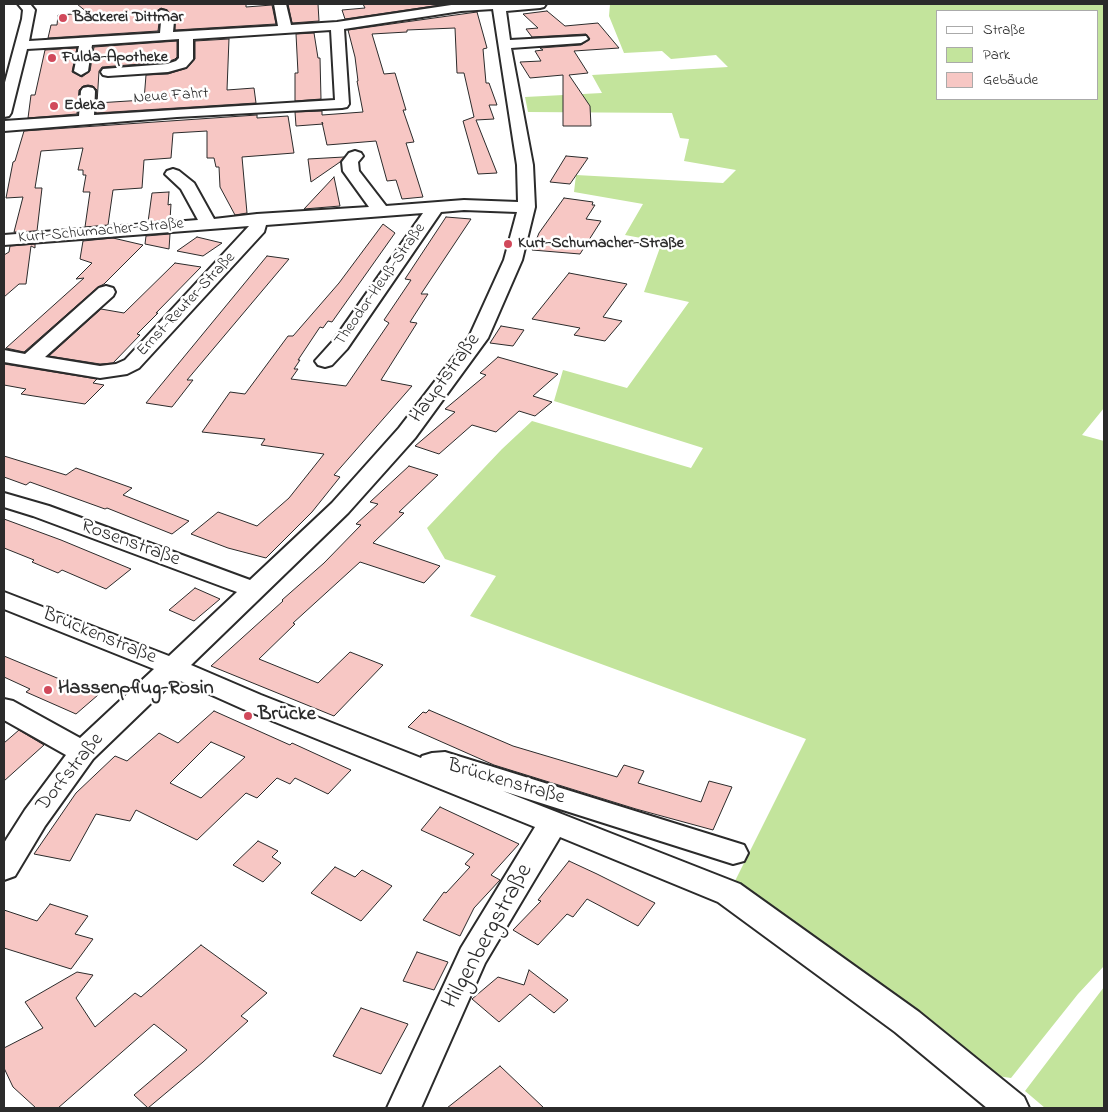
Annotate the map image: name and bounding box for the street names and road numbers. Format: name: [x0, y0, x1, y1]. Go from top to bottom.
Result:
street label: Neue Fahrt: [133, 85, 209, 109]
street label: Kurt-Schumacher-Straße: [18, 215, 184, 249]
street label: Theodor-Heuß-Straße: [331, 220, 431, 350]
street label: Ernst-Reuter-Straße: [134, 249, 240, 361]
street label: Hauptstraße: [406, 330, 486, 428]
street label: Rosenstraße: [77, 515, 183, 573]
street label: Brückenstraße: [38, 603, 160, 671]
street label: Dorfstraße: [32, 729, 110, 817]
street label: Brückenstraße: [445, 755, 567, 811]
street label: Hilgenbergstraße: [437, 859, 541, 1015]

